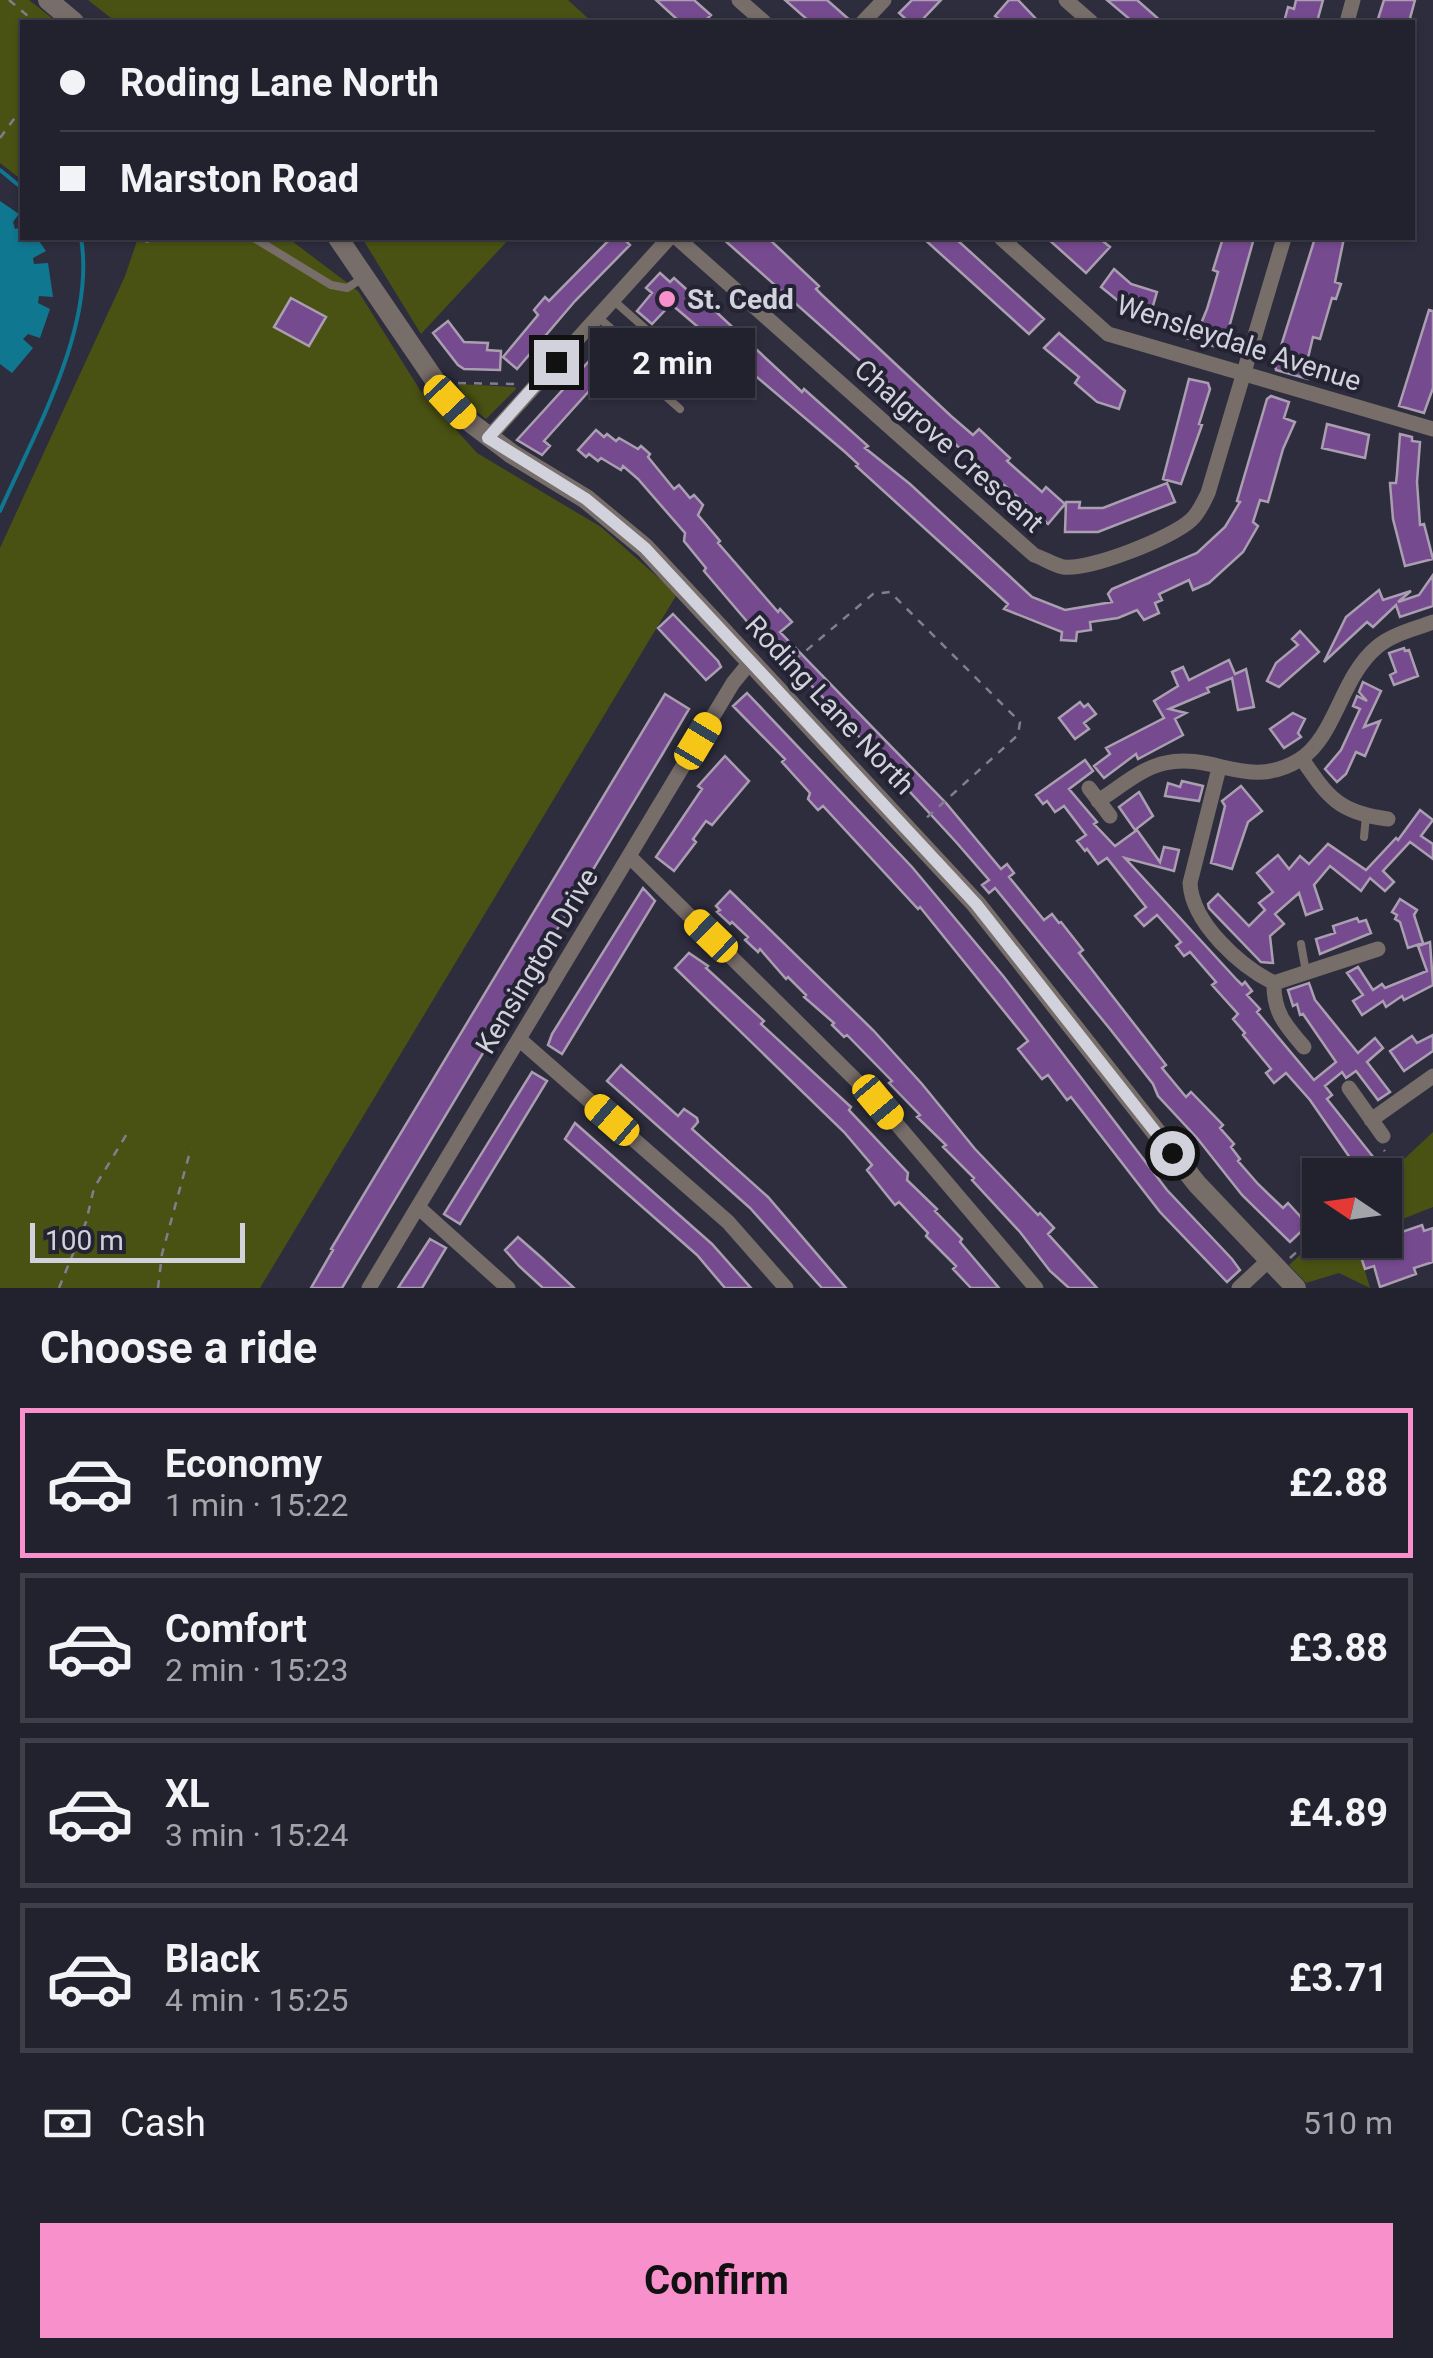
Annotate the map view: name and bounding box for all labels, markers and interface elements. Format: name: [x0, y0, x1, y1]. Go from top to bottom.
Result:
text: Roding Lane North: [120, 61, 439, 105]
text: Marston Road: [120, 157, 359, 201]
place label: St. Cedd: [687, 283, 794, 316]
marker: St. Cedd: [656, 288, 678, 310]
street label: Wensleydale Avenue: [1113, 288, 1365, 398]
callout: 2 min: [591, 327, 756, 397]
route end: [534, 340, 579, 385]
text: 2 min: [632, 344, 713, 382]
street label: Chalgrove Crescent: [848, 353, 1050, 539]
car: [419, 370, 481, 434]
street label: Roding Lane North: [739, 609, 921, 801]
car: [670, 708, 726, 774]
street label: Kensington Drive: [469, 862, 605, 1060]
car: [679, 904, 743, 968]
car: [847, 1069, 909, 1135]
car: [580, 1089, 644, 1151]
route start: [1150, 1131, 1195, 1176]
north arrow: [1302, 1158, 1402, 1258]
map controls: [1302, 1158, 1402, 1258]
scale bar: [30, 1218, 245, 1262]
text: 100 m: [45, 1224, 124, 1257]
text: Choose a ride: [40, 1321, 317, 1374]
icon: car: [45, 1438, 135, 1528]
text: Economy: [165, 1442, 322, 1486]
text: £2.88: [1289, 1461, 1388, 1505]
text: 1 min · 15:22: [165, 1486, 348, 1524]
icon: car: [45, 1603, 135, 1693]
text: Comfort: [165, 1607, 307, 1651]
text: £3.88: [1289, 1626, 1388, 1670]
text: 2 min · 15:23: [165, 1651, 348, 1689]
icon: car: [45, 1768, 135, 1858]
text: XL: [165, 1772, 210, 1816]
text: £4.89: [1289, 1791, 1388, 1835]
text: 3 min · 15:24: [165, 1816, 348, 1854]
icon: car: [45, 1933, 135, 2023]
text: Black: [165, 1937, 260, 1981]
text: £3.71: [1289, 1956, 1388, 2000]
text: 4 min · 15:25: [165, 1981, 348, 2019]
icon: cash: [40, 2096, 95, 2151]
text: Cash: [120, 2101, 206, 2145]
text: 510 m: [1303, 2104, 1393, 2142]
button: Confirm: [40, 2223, 1393, 2338]

